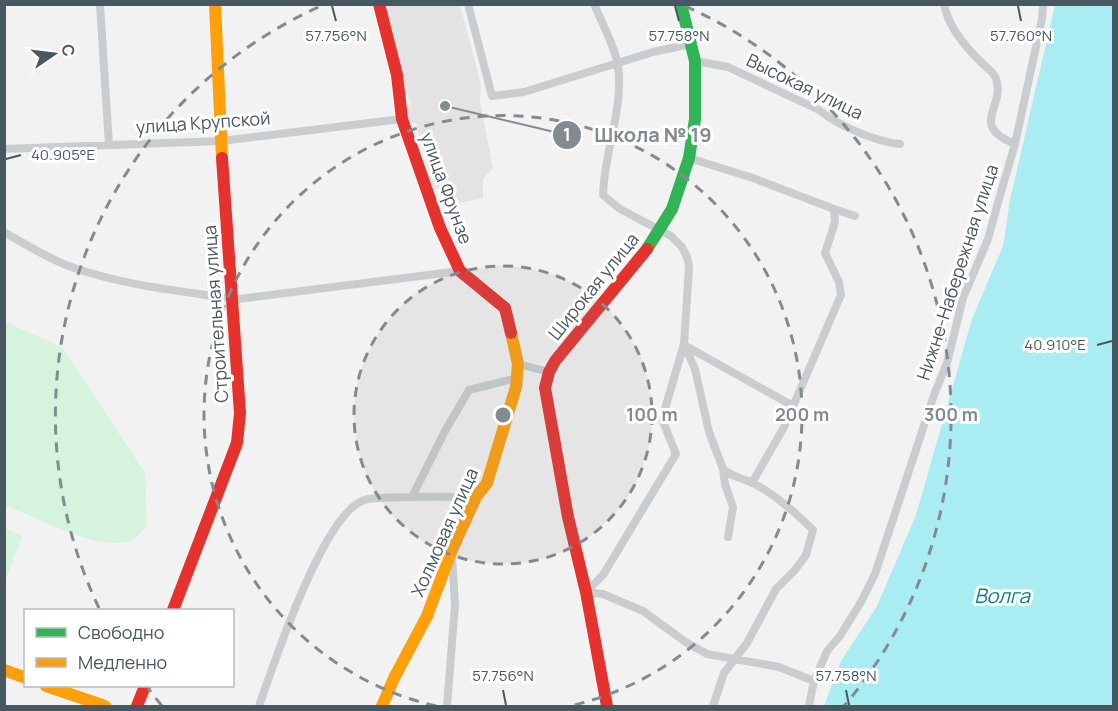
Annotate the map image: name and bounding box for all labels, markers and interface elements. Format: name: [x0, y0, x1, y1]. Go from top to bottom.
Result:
north arrow: [24, 24, 84, 84]
text: 57.756°N: [305, 25, 367, 46]
text: 57.758°N: [649, 25, 709, 46]
text: 57.760°N: [990, 25, 1052, 46]
text: С: [56, 42, 81, 59]
street label: Высокая улица: [743, 47, 867, 125]
street label: улица Крупской: [135, 105, 271, 139]
callout: Школа № 19: [552, 116, 723, 154]
text: Школа № 19: [594, 121, 712, 148]
text: 1: [563, 122, 571, 146]
street label: улица Фрунзе: [416, 129, 478, 247]
text: 40.905°E: [31, 144, 95, 165]
street label: Нижне-Набережная улица: [911, 161, 1003, 383]
street label: Строительная улица: [197, 224, 233, 404]
street label: Широкая улица: [542, 227, 644, 345]
text: 40.910°E: [1024, 334, 1086, 355]
text: 100 m: [626, 402, 678, 426]
text: 200 m: [775, 402, 829, 426]
text: 300 m: [924, 402, 978, 426]
centre of rings: [493, 405, 513, 425]
street label: Холмовая улица: [405, 464, 483, 600]
water label: Волга: [974, 582, 1031, 609]
legend: [24, 609, 234, 687]
text: Свободно: [78, 620, 164, 644]
text: Медленно: [78, 650, 167, 674]
text: 57.756°N: [472, 665, 534, 686]
text: 57.758°N: [816, 665, 876, 686]

